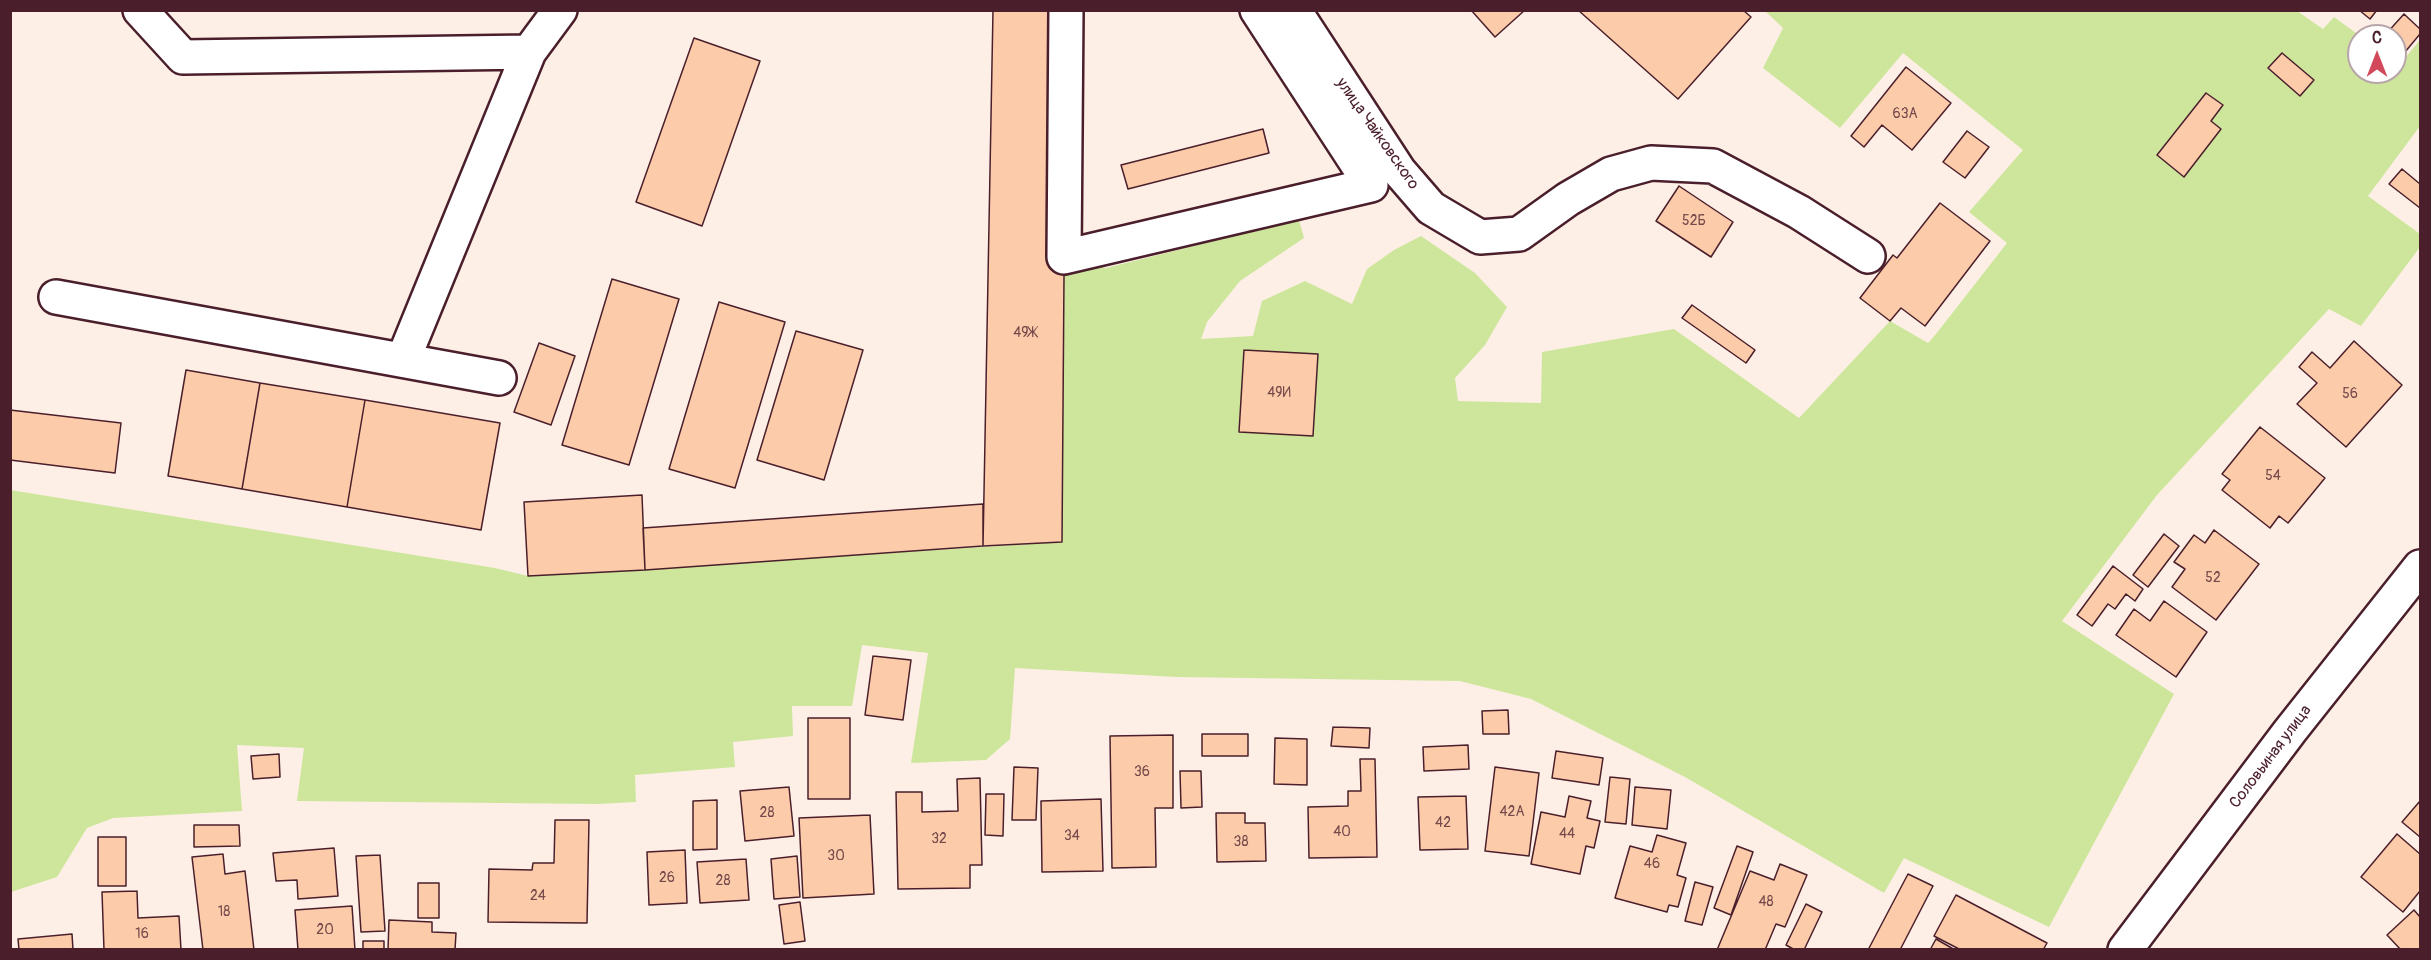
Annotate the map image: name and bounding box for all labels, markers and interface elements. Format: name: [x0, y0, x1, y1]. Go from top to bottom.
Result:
north arrow: [2347, 24, 2407, 84]
text: С: [2372, 28, 2382, 48]
street label: улица Чайковского: [1331, 75, 1423, 193]
house number: 63А: [1892, 106, 1918, 122]
house number: 52Б: [1682, 213, 1706, 229]
house number: 49Ж: [1013, 325, 1037, 341]
house number: 49И: [1267, 385, 1291, 401]
house number: 56: [2342, 386, 2358, 402]
house number: 54: [2265, 468, 2281, 484]
house number: 52: [2205, 570, 2221, 586]
street label: Соловьиная улица: [2226, 702, 2316, 812]
house number: 36: [1134, 764, 1150, 780]
house number: 42А: [1499, 804, 1525, 820]
house number: 28: [760, 805, 774, 821]
house number: 42: [1435, 815, 1451, 831]
house number: 40: [1333, 824, 1351, 840]
house number: 44: [1559, 826, 1575, 842]
house number: 34: [1064, 828, 1080, 844]
house number: 32: [931, 831, 947, 847]
house number: 38: [1234, 834, 1248, 850]
house number: 30: [827, 848, 845, 864]
house number: 46: [1644, 856, 1660, 872]
house number: 26: [659, 870, 675, 886]
house number: 28: [716, 873, 730, 889]
house number: 24: [530, 888, 546, 904]
house number: 48: [1758, 894, 1774, 910]
house number: 18: [218, 904, 230, 920]
house number: 20: [316, 922, 334, 938]
house number: 16: [135, 926, 149, 942]

